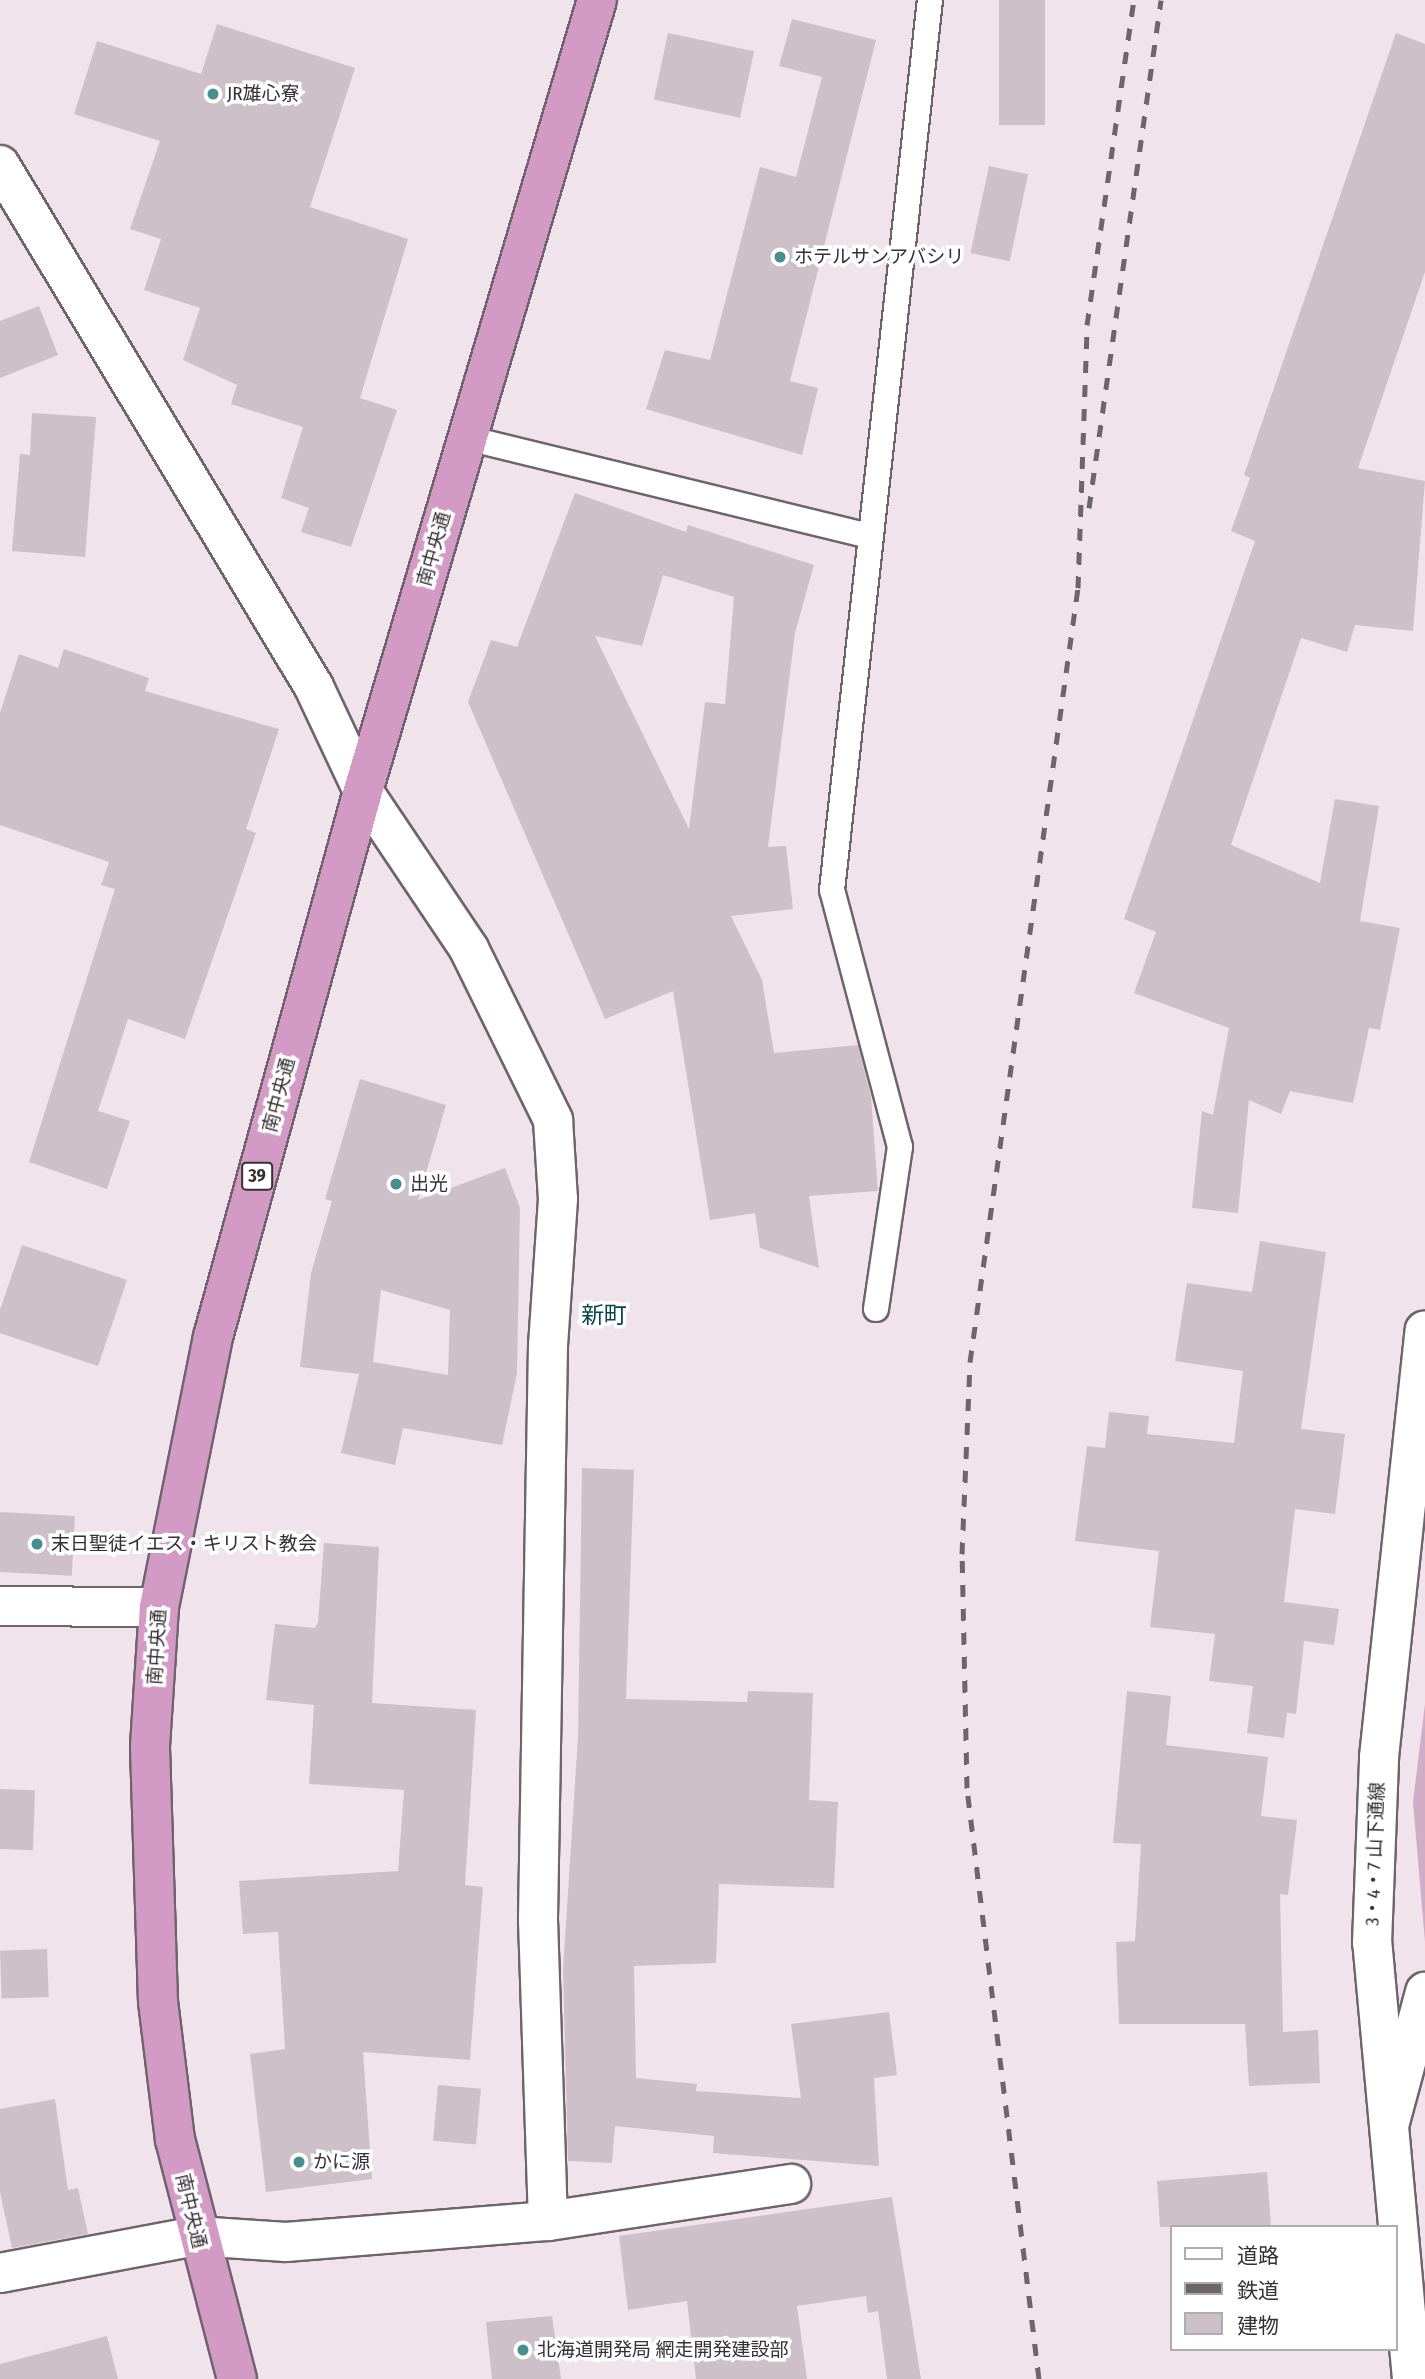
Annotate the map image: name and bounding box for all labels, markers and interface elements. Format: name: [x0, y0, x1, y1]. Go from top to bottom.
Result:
place label: JR雄心寮: [227, 83, 300, 105]
marker: JR雄心寮: [205, 86, 221, 102]
place label: ホテルサンアバシリ: [794, 246, 965, 268]
marker: ホテルサンアバシリ: [772, 249, 788, 265]
street label: 南中央通: [413, 509, 455, 589]
street label: 南中央通: [258, 1055, 300, 1135]
road number: 39: [240, 1162, 274, 1190]
place label: 出光: [410, 1173, 448, 1195]
marker: 出光: [388, 1176, 404, 1192]
district label: 新町: [581, 1301, 627, 1329]
place label: 末日聖徒イエス・キリスト教会: [51, 1533, 317, 1555]
marker: 末日聖徒イエス・キリスト教会: [29, 1536, 45, 1552]
street label: 南中央通: [143, 1608, 171, 1686]
street label: 3・4・7 山下通線: [1361, 1782, 1389, 1926]
place label: かに源: [313, 2151, 370, 2173]
marker: かに源: [291, 2154, 307, 2170]
street label: 南中央通: [171, 2171, 211, 2251]
legend: [1170, 2225, 1397, 2351]
text: 道路: [1237, 2243, 1279, 2269]
text: 鉄道: [1237, 2278, 1279, 2304]
text: 建物: [1237, 2313, 1279, 2339]
place label: 北海道開発局 網走開発建設部: [537, 2339, 788, 2361]
marker: 北海道開発局 網走開発建設部: [515, 2342, 531, 2358]

